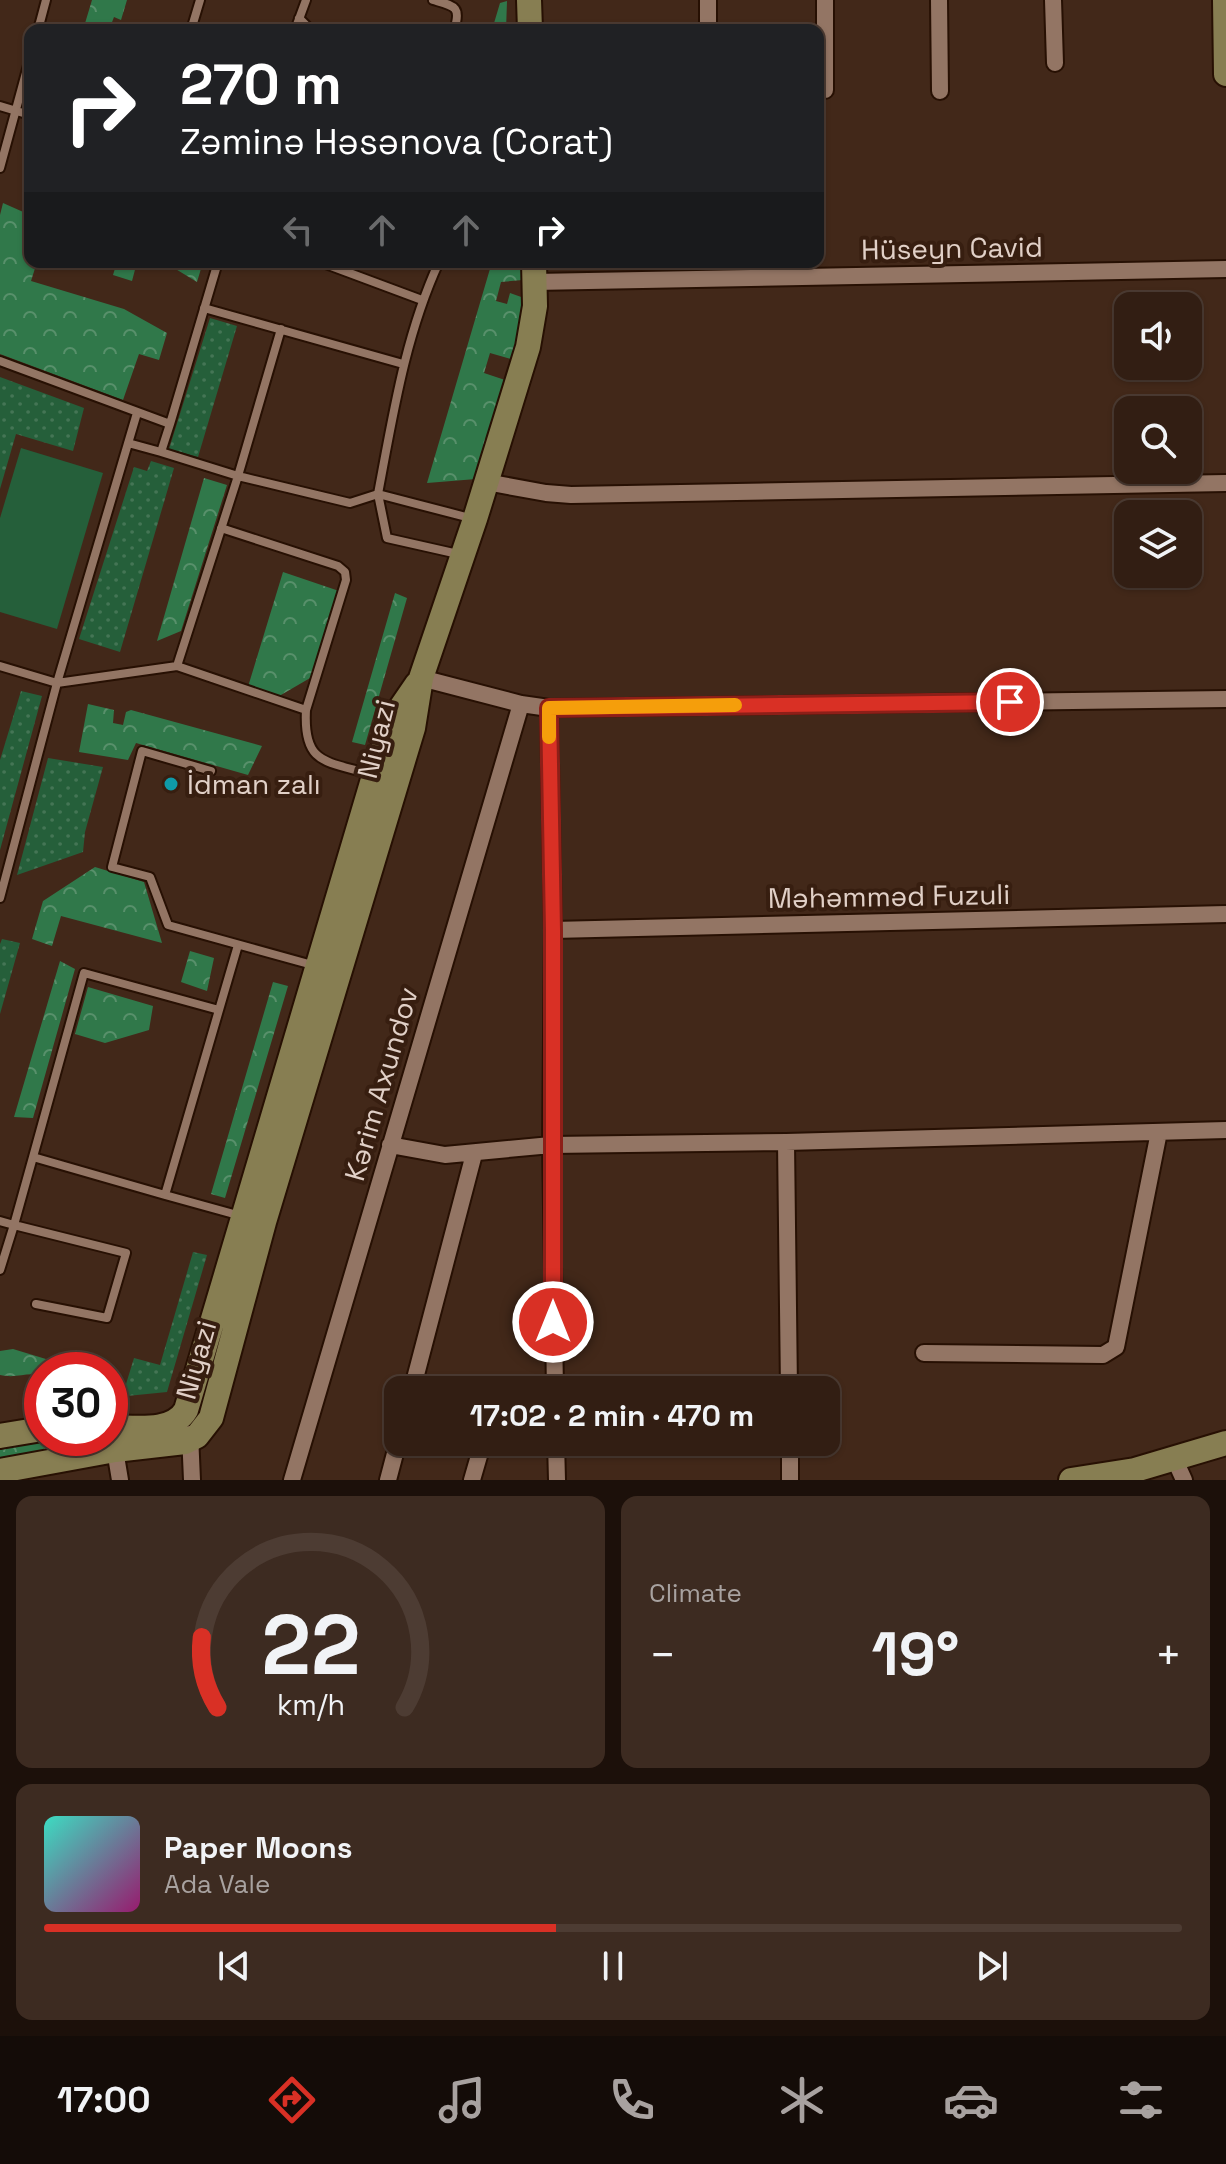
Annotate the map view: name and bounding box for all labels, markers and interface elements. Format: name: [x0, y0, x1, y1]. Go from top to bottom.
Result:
text: 270 m: [180, 49, 342, 120]
icon: right: [48, 56, 152, 160]
text: Zəminə Həsənova (Corat): [180, 119, 613, 165]
icon: left: [276, 208, 320, 252]
icon: ahead: [360, 208, 404, 252]
icon: ahead: [444, 208, 488, 252]
icon: right: [528, 208, 572, 252]
street label: Hüseyn Cavid: [861, 228, 1043, 268]
map controls: [1114, 292, 1202, 588]
button: sound: [1114, 292, 1202, 380]
button: search: [1114, 396, 1202, 484]
button: layers: [1114, 500, 1202, 588]
pin: [976, 668, 1044, 736]
icon: arrive: [988, 680, 1032, 724]
street label: Niyazi: [349, 696, 403, 782]
place label: İdman zalı: [187, 766, 321, 802]
marker: İdman zalı: [162, 775, 180, 793]
street label: Məhəmməd Fuzuli: [768, 876, 1010, 916]
street label: Kərim Axundov: [336, 983, 426, 1185]
position arrow: [511, 1280, 595, 1364]
street label: Niyazi: [168, 1317, 224, 1403]
speed limit sign: 30: [24, 1352, 128, 1456]
text: 17:02 · 2 min · 470 m: [470, 1396, 754, 1435]
text: Climate: [649, 1576, 742, 1610]
text: 22: [261, 1592, 360, 1698]
text: 19°: [872, 1616, 959, 1693]
text: −: [649, 1627, 676, 1683]
text: +: [1155, 1627, 1182, 1683]
text: km/h: [276, 1687, 345, 1723]
text: Paper Moons: [164, 1828, 353, 1867]
text: Ada Vale: [164, 1867, 270, 1901]
icon: previous: [212, 1944, 256, 1988]
icon: pause: [591, 1944, 635, 1988]
icon: next: [970, 1944, 1014, 1988]
icon: directions: [264, 2072, 320, 2128]
icon: music: [434, 2072, 490, 2128]
icon: phone: [604, 2072, 660, 2128]
icon: climate: [774, 2072, 830, 2128]
icon: car: [943, 2072, 999, 2128]
icon: filters: [1113, 2072, 1169, 2128]
text: 17:00: [57, 2077, 150, 2123]

